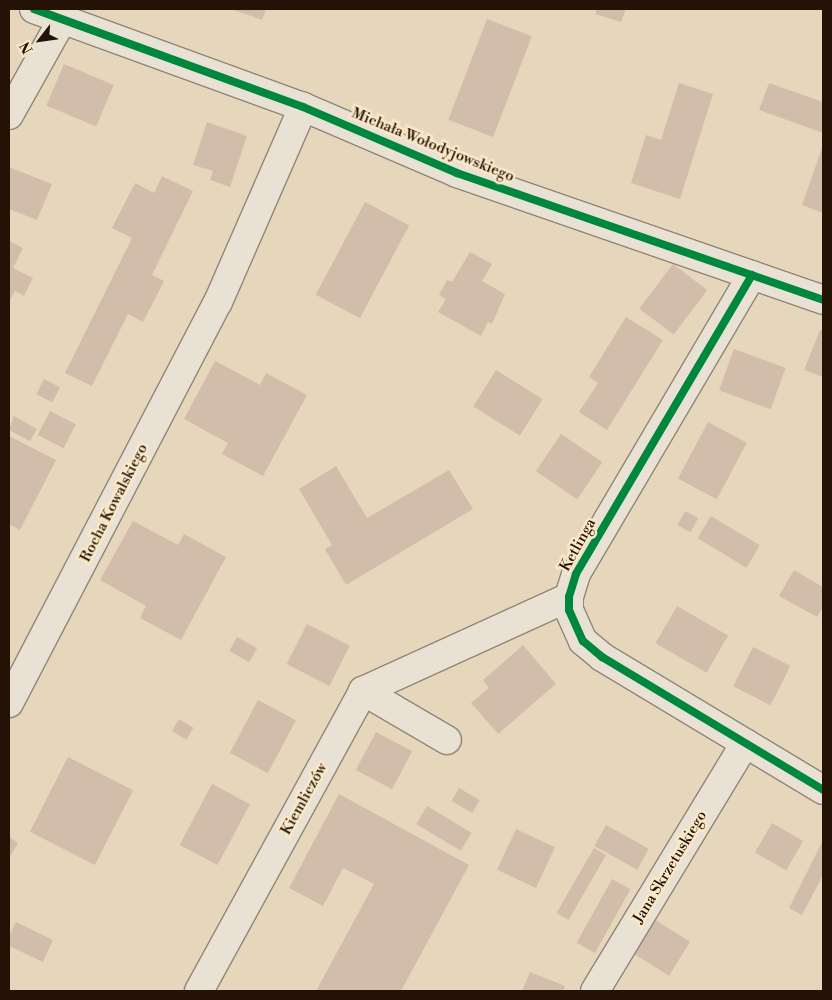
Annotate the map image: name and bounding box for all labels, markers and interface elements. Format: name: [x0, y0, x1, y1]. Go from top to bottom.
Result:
north arrow: [15, 15, 65, 65]
text: N: [16, 38, 38, 57]
street label: Michała Wołodyjowskiego: [349, 104, 517, 186]
street label: Rocha Kowalskiego: [76, 441, 152, 565]
street label: Ketlinga: [556, 515, 600, 575]
street label: Kiemliczów: [277, 760, 331, 838]
street label: Jana Skrzetuskiego: [629, 807, 711, 927]

